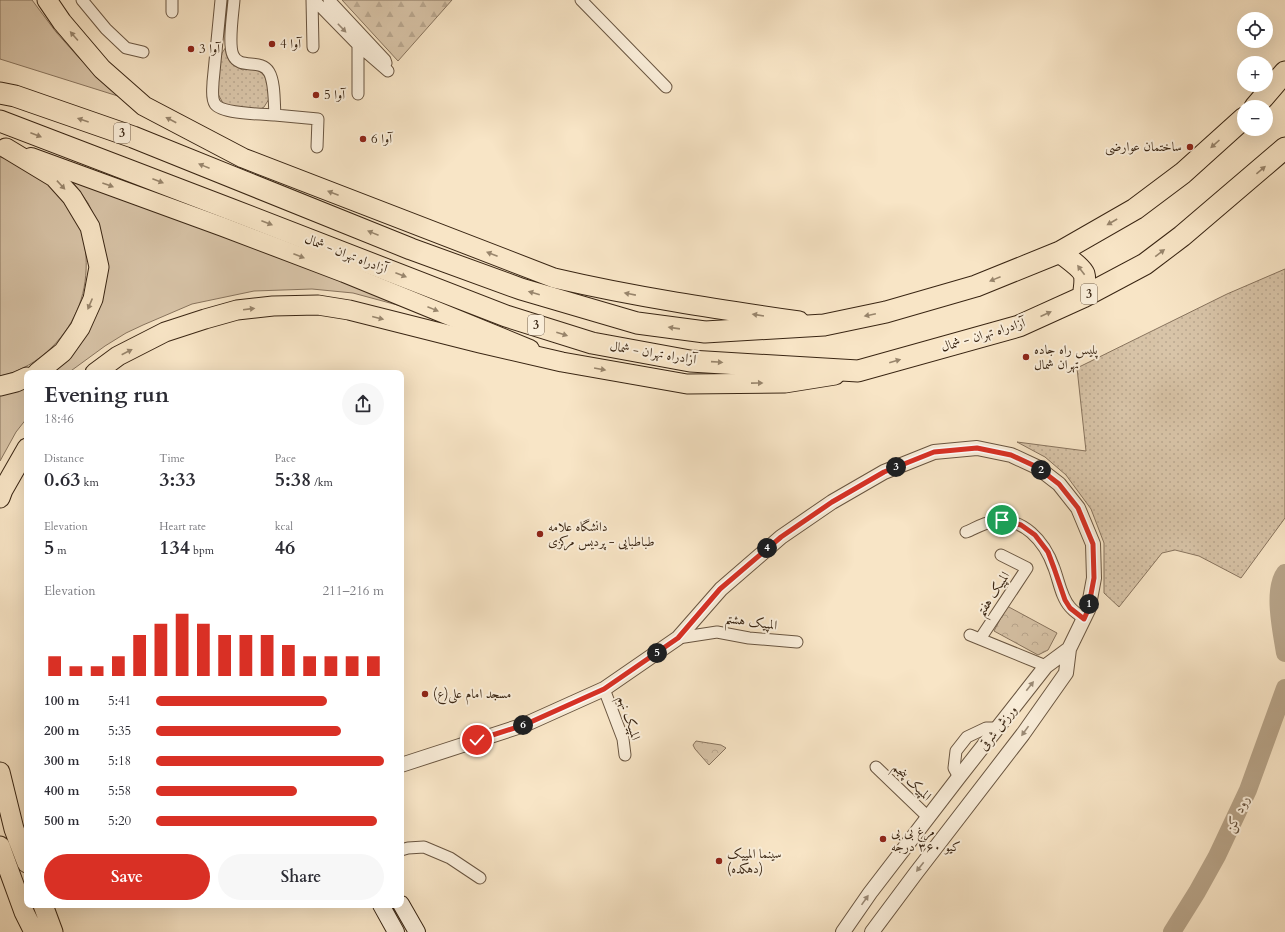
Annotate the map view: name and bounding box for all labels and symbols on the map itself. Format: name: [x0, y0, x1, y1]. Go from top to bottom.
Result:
one-way arrow: [337, 23, 346, 33]
one-way arrow: [69, 30, 78, 41]
place label: آوا 4: [280, 35, 302, 53]
marker: آوا 4: [267, 39, 277, 49]
place label: آوا 3: [199, 40, 221, 58]
marker: آوا 3: [186, 44, 196, 54]
place label: آوا 5: [324, 86, 346, 104]
marker: آوا 5: [311, 90, 321, 100]
one-way arrow: [76, 116, 88, 122]
one-way arrow: [165, 117, 177, 123]
road number: 3: [114, 123, 130, 143]
place label: آوا 6: [371, 130, 393, 148]
one-way arrow: [31, 132, 43, 138]
marker: آوا 6: [358, 134, 368, 144]
place label: ساختمان عوارضی: [1105, 138, 1182, 156]
one-way arrow: [1210, 139, 1220, 149]
marker: ساختمان عوارضی: [1185, 142, 1195, 152]
one-way arrow: [198, 162, 210, 168]
one-way arrow: [1255, 165, 1266, 174]
one-way arrow: [152, 179, 164, 185]
one-way arrow: [57, 180, 66, 190]
one-way arrow: [103, 183, 115, 189]
one-way arrow: [326, 189, 338, 195]
one-way arrow: [1106, 219, 1118, 226]
one-way arrow: [261, 220, 273, 226]
street label: آزادراه تهران - شمال: [302, 230, 391, 278]
one-way arrow: [366, 230, 378, 236]
one-way arrow: [1155, 249, 1166, 257]
one-way arrow: [485, 251, 497, 257]
one-way arrow: [294, 253, 306, 259]
one-way arrow: [1077, 265, 1085, 276]
one-way arrow: [395, 273, 407, 279]
one-way arrow: [989, 275, 1001, 282]
road number: 3: [1081, 284, 1097, 304]
one-way arrow: [528, 290, 540, 296]
one-way arrow: [624, 291, 636, 297]
one-way arrow: [87, 299, 93, 311]
one-way arrow: [243, 306, 255, 312]
one-way arrow: [427, 307, 439, 313]
one-way arrow: [1040, 311, 1052, 317]
one-way arrow: [752, 312, 764, 318]
one-way arrow: [864, 313, 877, 319]
street label: آزادراه تهران - شمال: [939, 313, 1028, 356]
one-way arrow: [372, 315, 384, 321]
road number: 3: [528, 315, 544, 335]
one-way arrow: [668, 325, 680, 331]
one-way arrow: [557, 331, 569, 337]
street label: آزادراه تهران - شمال: [608, 337, 699, 369]
place label: پلیس راه جاده تهران شمال: [1034, 341, 1098, 374]
one-way arrow: [122, 348, 133, 355]
marker: پلیس راه جاده تهران شمال: [1021, 352, 1031, 362]
one-way arrow: [889, 357, 902, 363]
one-way arrow: [711, 359, 723, 366]
one-way arrow: [594, 366, 607, 372]
one-way arrow: [751, 380, 764, 386]
pin: 3: [886, 457, 906, 477]
pin: 2: [1031, 460, 1051, 480]
pin: [985, 503, 1019, 537]
place label: دانشگاه علامه طباطبایی - پردیس مرکزی: [548, 518, 655, 551]
marker: دانشگاه علامه طباطبایی - پردیس مرکزی: [535, 529, 545, 539]
pin: 4: [757, 538, 777, 558]
street label: المپیک هفتم: [972, 568, 1018, 622]
pin: 1: [1079, 594, 1099, 614]
street label: المپیک هشتم: [723, 609, 778, 639]
pin: 5: [647, 643, 667, 663]
one-way arrow: [1026, 681, 1035, 692]
place label: مسجد امام علی(ع): [433, 685, 511, 705]
marker: مسجد امام علی(ع): [420, 689, 430, 699]
street label: المپیک نهم: [611, 693, 645, 744]
street label: ورزش شرقی: [975, 702, 1021, 754]
pin: 6: [513, 715, 533, 735]
pin: [460, 723, 494, 757]
one-way arrow: [1021, 725, 1029, 736]
street label: المپیک پنجم: [887, 759, 935, 807]
water label: رود کن: [1220, 792, 1254, 836]
place label: مرغ بی بی کیو ۳۶۰ درجه: [891, 823, 961, 856]
marker: مرغ بی بی کیو ۳۶۰ درجه: [878, 834, 888, 844]
place label: سینما المپیک (دهکده): [727, 845, 782, 878]
marker: سینما المپیک (دهکده): [714, 856, 724, 866]
one-way arrow: [916, 862, 924, 873]
one-way arrow: [861, 895, 869, 905]

